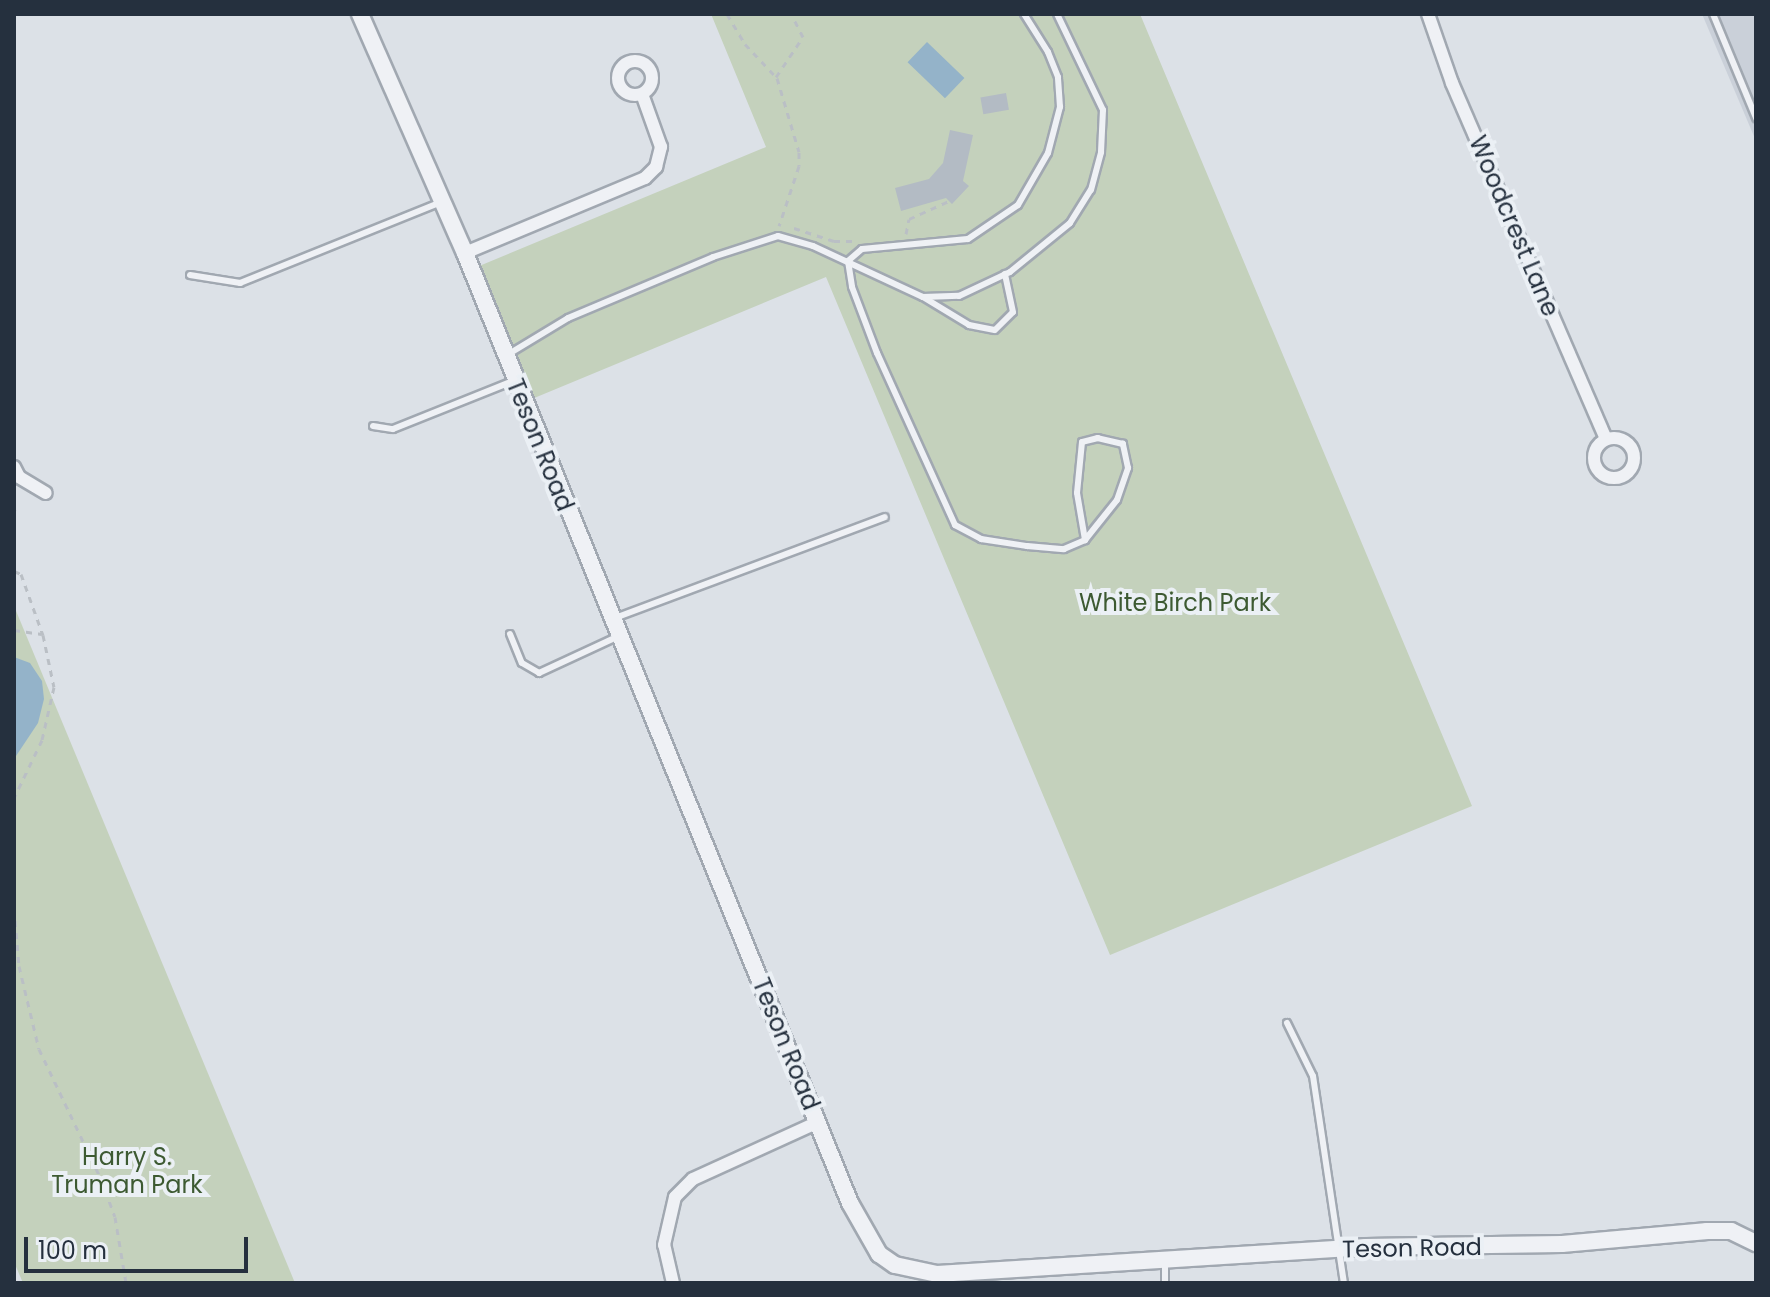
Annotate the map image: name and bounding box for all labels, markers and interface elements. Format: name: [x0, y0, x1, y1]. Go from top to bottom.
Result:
street label: Woodcrest Lane: [1463, 131, 1565, 321]
street label: Teson Road: [500, 375, 580, 515]
park label: White Birch Park: [1079, 589, 1271, 617]
street label: Teson Road: [746, 974, 826, 1114]
park label: Harry S. Truman Park: [51, 1143, 203, 1199]
scale bar: [28, 1221, 252, 1271]
street label: Teson Road: [1342, 1232, 1482, 1264]
text: 100 m: [38, 1234, 107, 1267]

